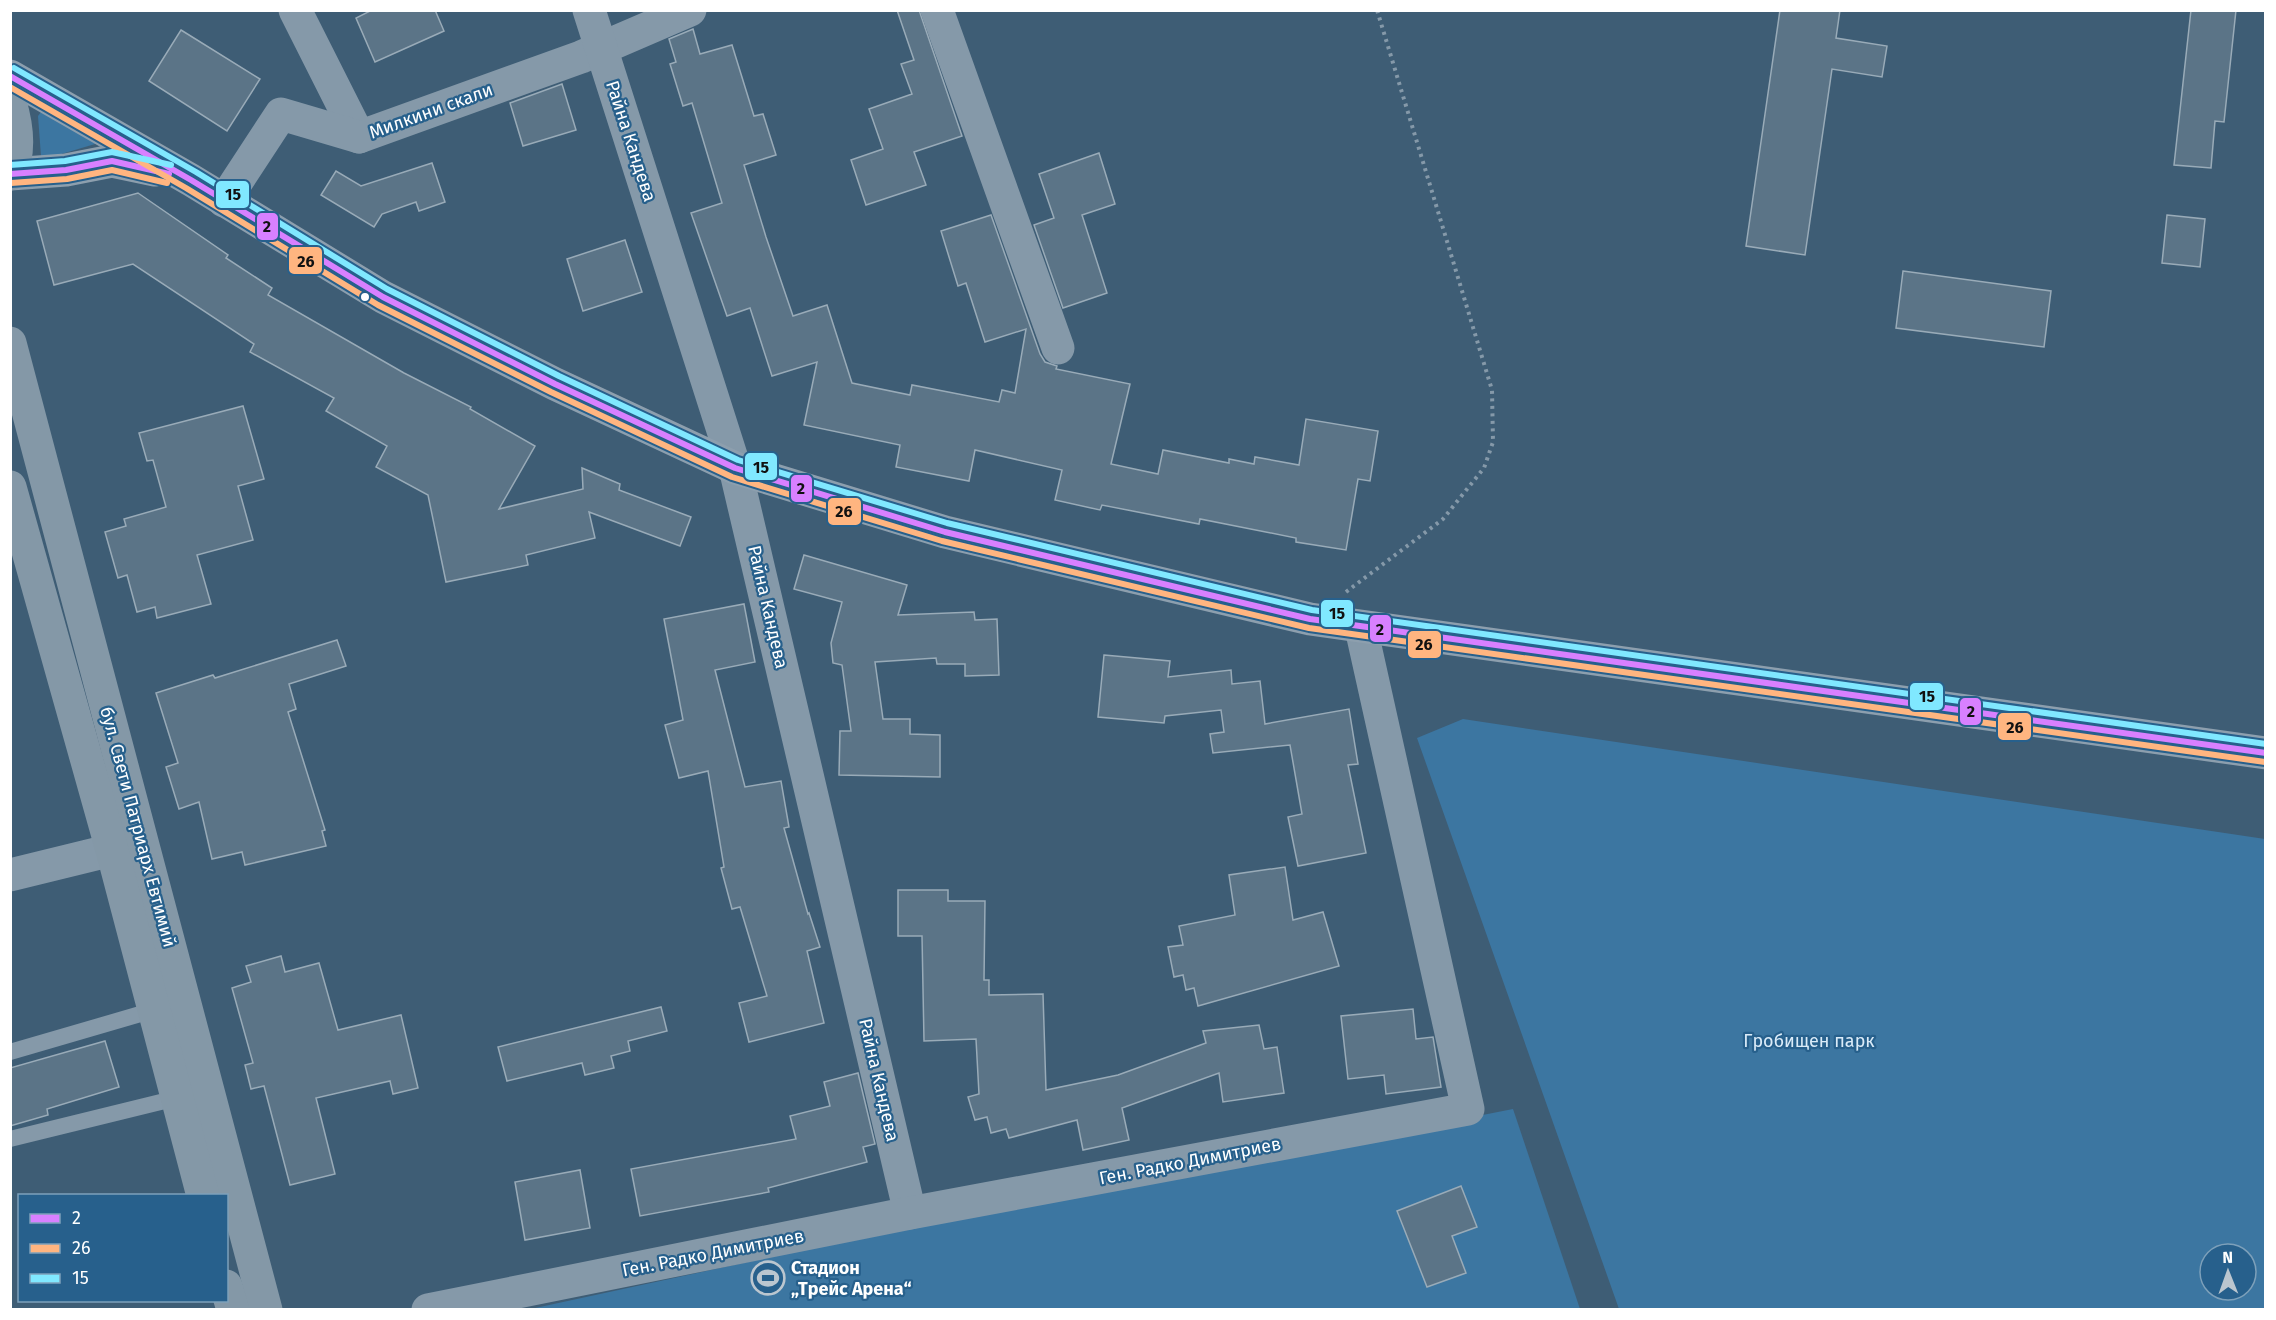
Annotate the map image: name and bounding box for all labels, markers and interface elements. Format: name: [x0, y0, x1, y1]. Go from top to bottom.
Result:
street label: Милкини скали: [366, 78, 496, 144]
street label: Райна Кандева: [601, 78, 661, 204]
line badge: 15: [215, 180, 250, 209]
text: 15: [225, 185, 241, 204]
line badge: 2: [256, 212, 279, 241]
text: 2: [263, 217, 271, 236]
line badge: 26: [288, 246, 323, 275]
text: 26: [297, 252, 315, 271]
unlabelled marker: [359, 291, 371, 303]
line badge: 15: [744, 452, 778, 481]
text: 15: [753, 458, 769, 477]
line badge: 2: [790, 474, 813, 503]
text: 2: [797, 479, 805, 498]
line badge: 26: [827, 497, 862, 526]
text: 26: [835, 502, 853, 521]
street label: Райна Кандева: [743, 543, 793, 671]
line badge: 15: [1320, 599, 1354, 628]
text: 15: [1329, 604, 1345, 623]
line badge: 2: [1369, 614, 1392, 643]
text: 2: [1376, 620, 1384, 639]
line badge: 26: [1407, 630, 1442, 659]
text: 26: [1415, 635, 1433, 654]
line badge: 15: [1909, 682, 1944, 711]
text: 15: [1919, 687, 1935, 706]
line badge: 2: [1959, 697, 1982, 726]
text: 2: [1967, 702, 1975, 721]
street label: бул. Свети Патриарх Евтимий: [95, 704, 181, 950]
line badge: 26: [1997, 712, 2032, 741]
text: 26: [2006, 718, 2024, 737]
street label: Райна Кандева: [854, 1016, 904, 1144]
park label: Гробищен парк: [1743, 1030, 1875, 1052]
street label: Ген. Радко Димитриев: [1097, 1133, 1283, 1189]
legend: [18, 1194, 228, 1302]
text: 2: [72, 1207, 81, 1229]
street label: Ген. Радко Димитриев: [620, 1225, 806, 1281]
text: 26: [72, 1237, 91, 1259]
north arrow: [2198, 1242, 2258, 1302]
text: N: [2222, 1248, 2233, 1267]
place label: Стадион „Трейс Арена“: [791, 1257, 912, 1300]
sports icon: Стадион „Трейс Арена“: [750, 1260, 786, 1296]
text: 15: [72, 1267, 89, 1289]

